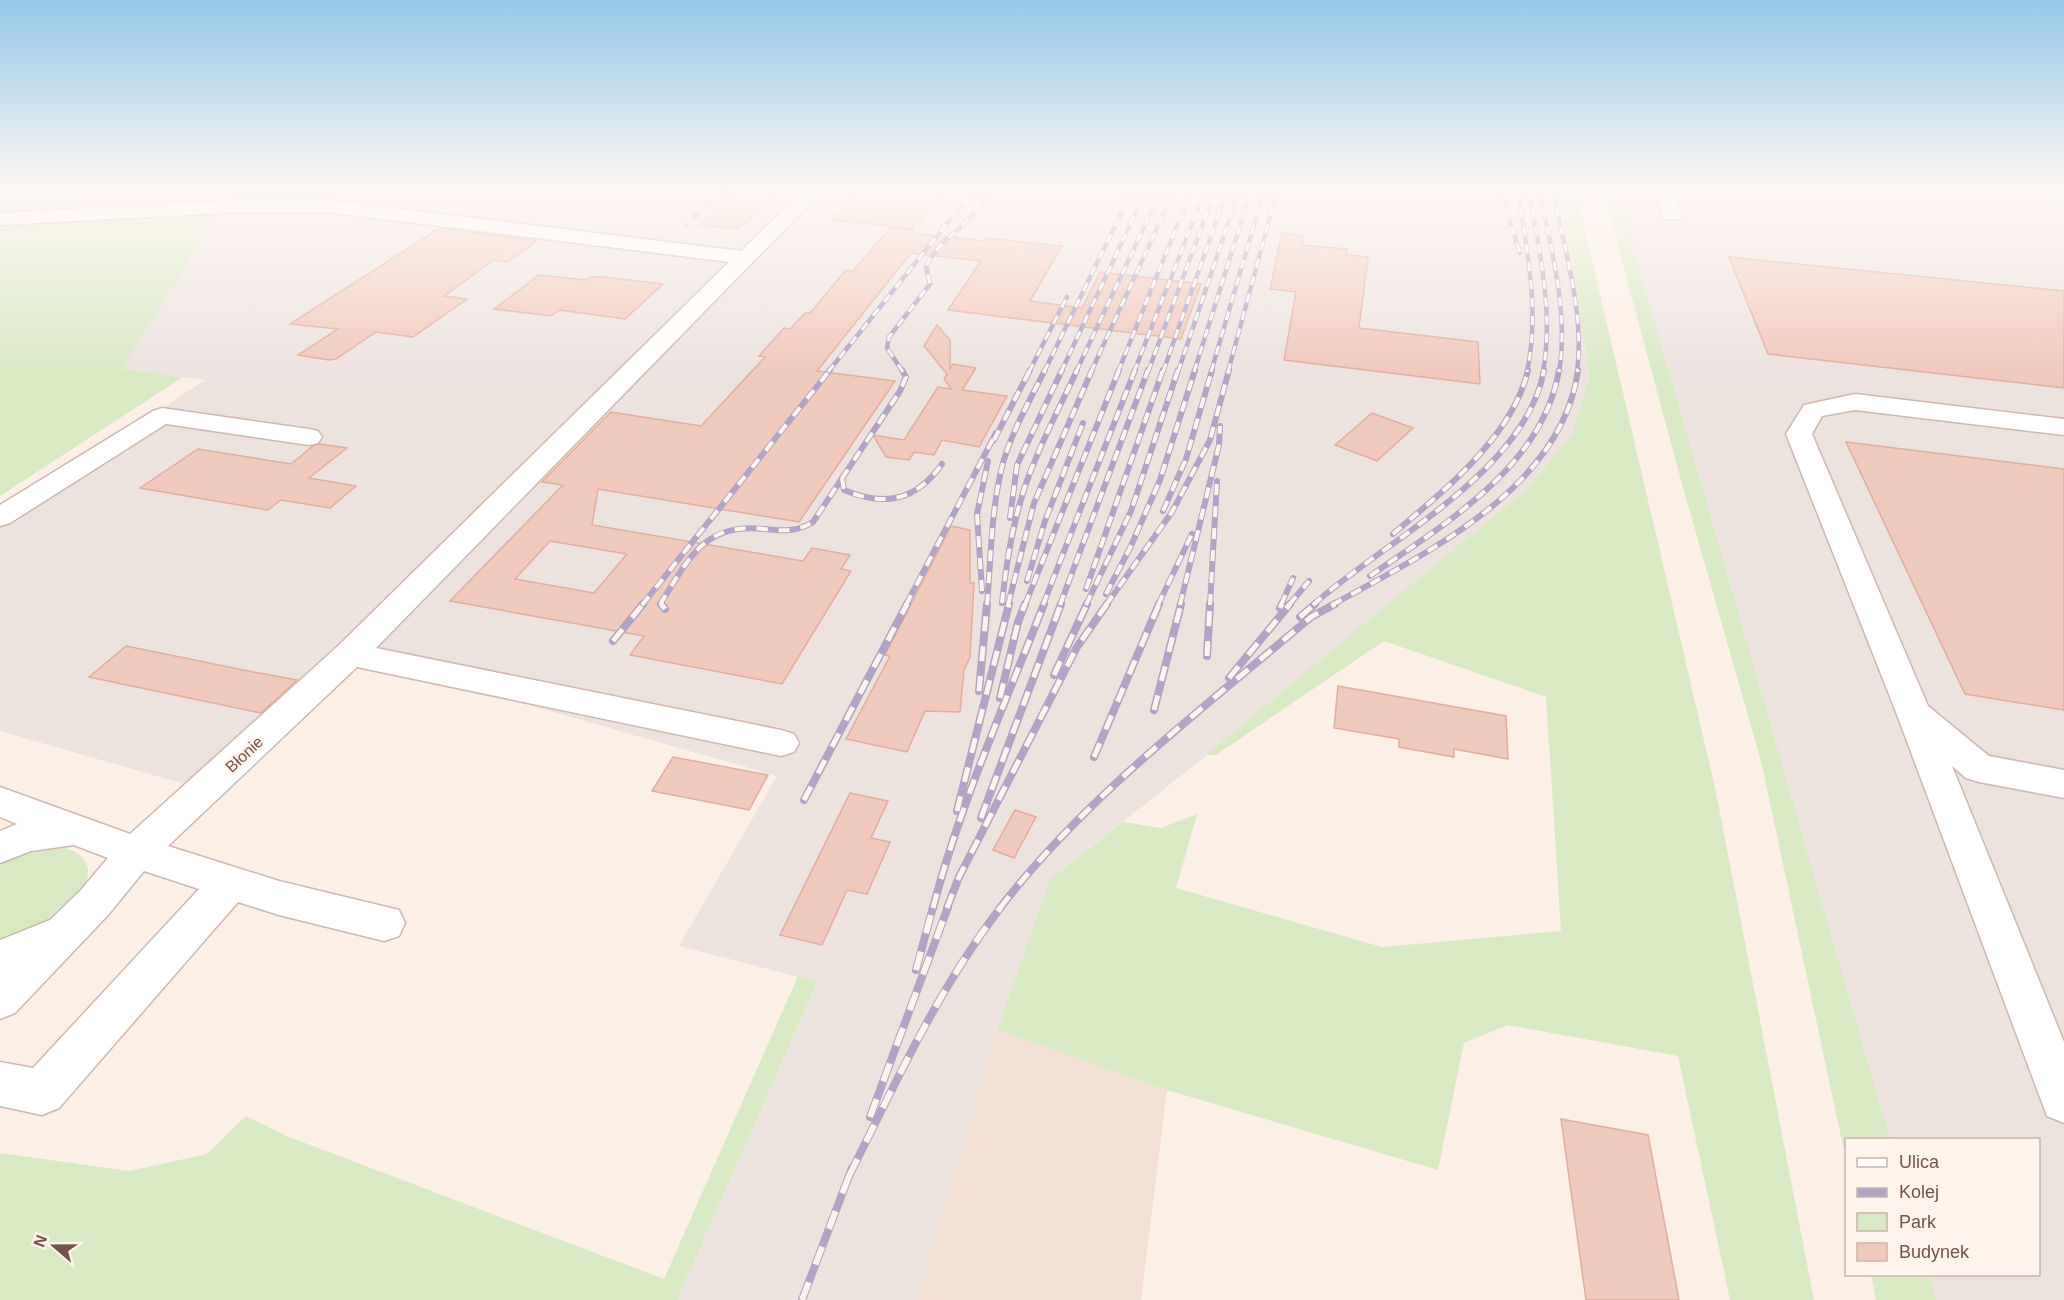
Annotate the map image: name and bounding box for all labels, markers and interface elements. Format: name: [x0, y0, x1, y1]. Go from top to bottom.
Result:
street label: Błonie: [222, 733, 266, 776]
legend: [1845, 1138, 2040, 1276]
text: Ulica: [1899, 1152, 1940, 1172]
text: Kolej: [1899, 1182, 1939, 1202]
text: Park: [1899, 1212, 1937, 1232]
north arrow: [24, 1216, 84, 1276]
text: N: [30, 1233, 50, 1249]
text: Budynek: [1899, 1242, 1970, 1262]

